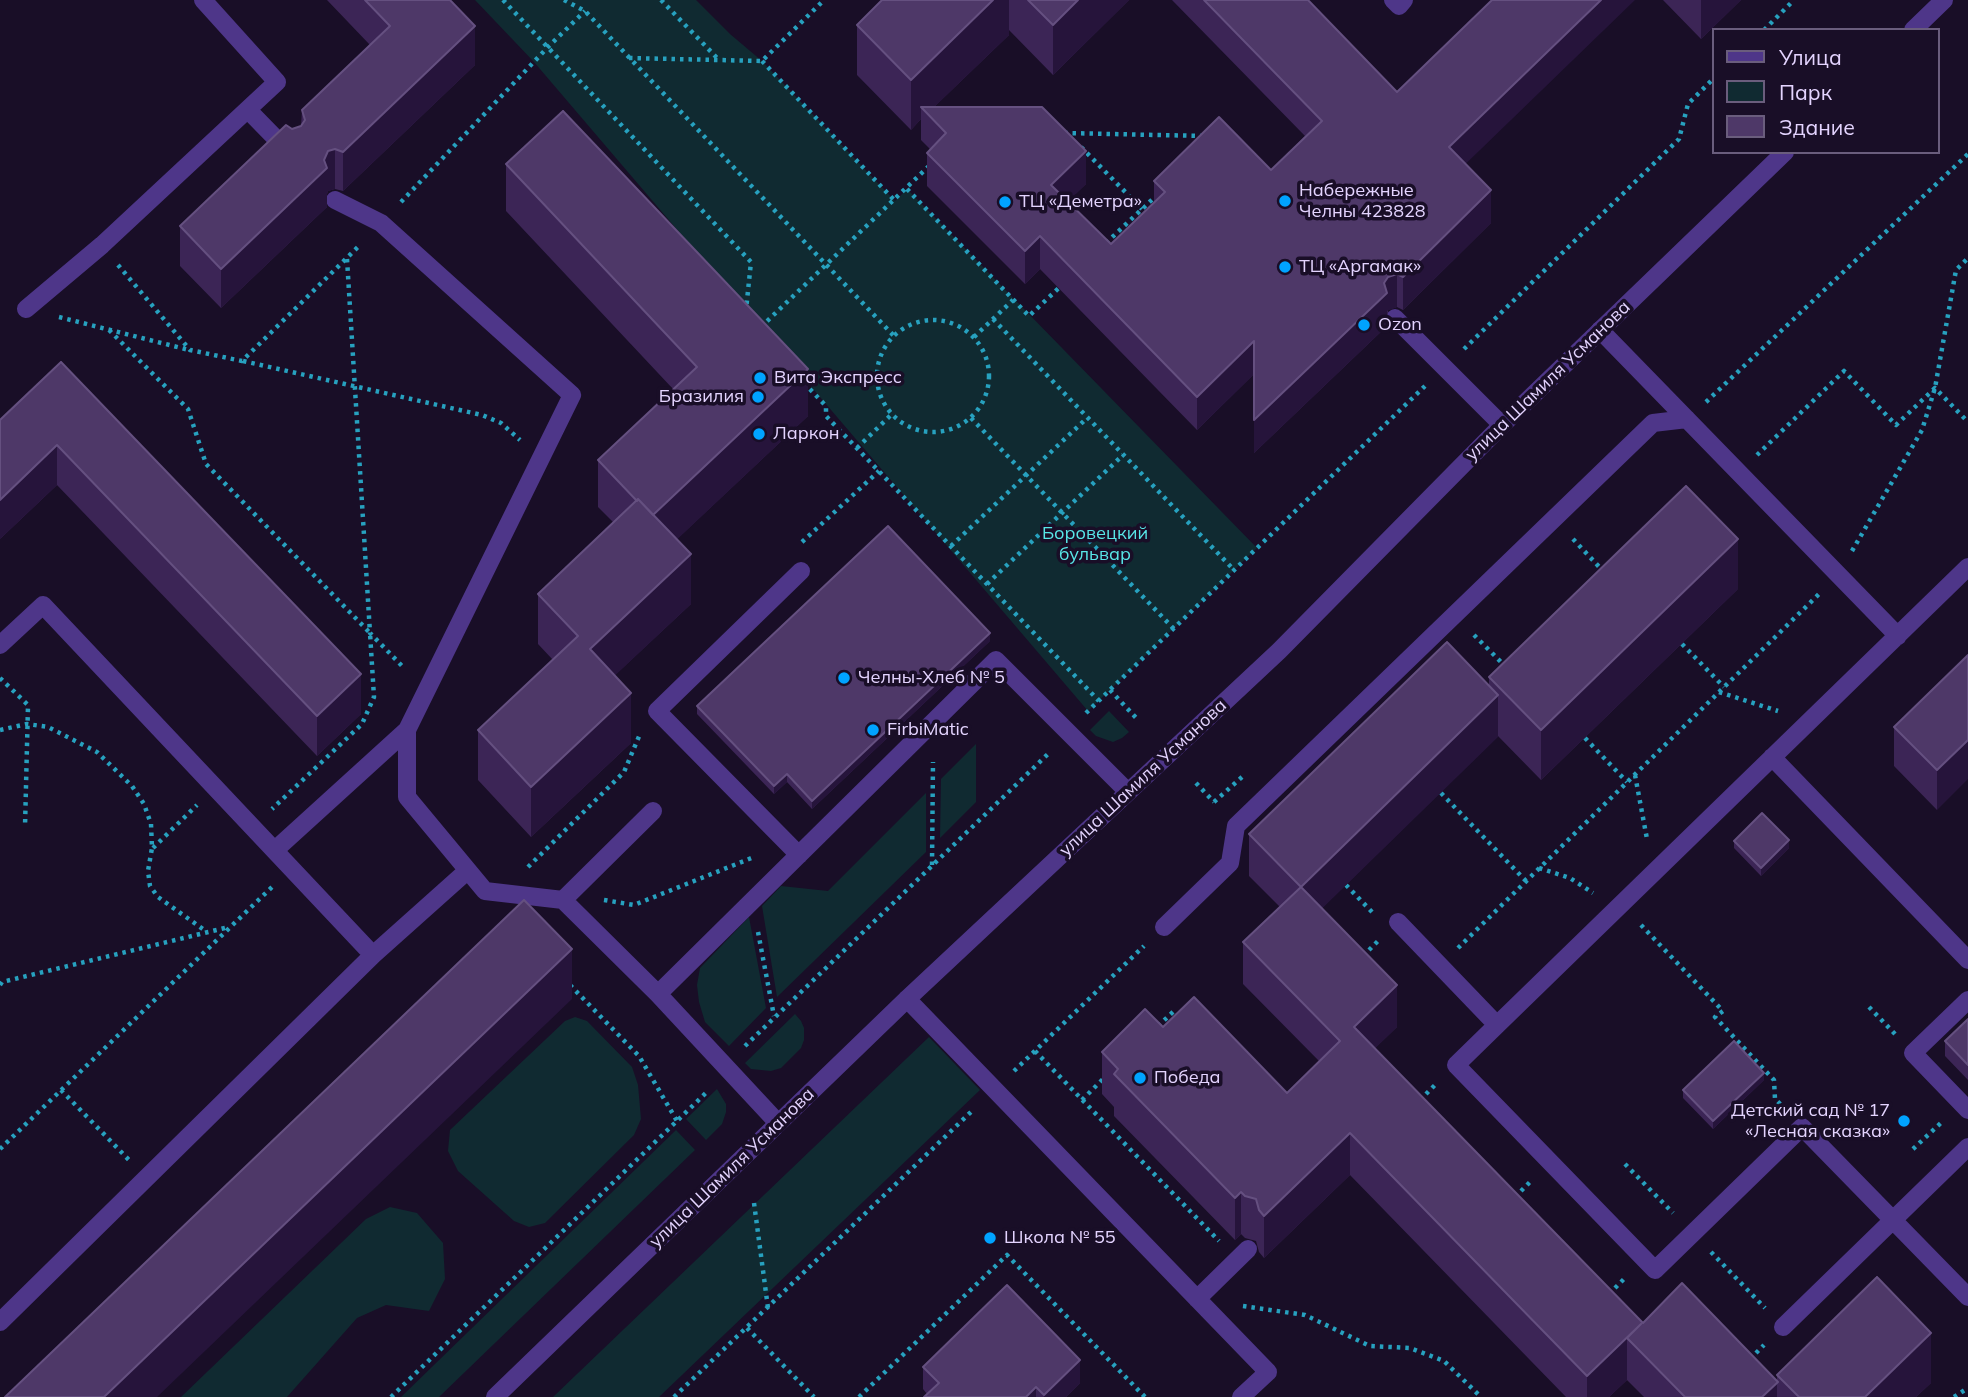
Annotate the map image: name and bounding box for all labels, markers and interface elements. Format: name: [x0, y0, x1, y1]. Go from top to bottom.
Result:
legend: [1713, 28, 1940, 154]
text: Улица: [1779, 44, 1842, 70]
text: Парк: [1779, 79, 1832, 105]
text: Здание: [1779, 114, 1855, 140]
place label: Набережные Челны 423828: [1299, 180, 1426, 222]
place label: ТЦ «Деметра»: [1019, 191, 1142, 213]
marker: Набережные Челны 423828: [1277, 193, 1293, 209]
marker: ТЦ «Деметра»: [997, 194, 1013, 210]
place label: ТЦ «Аргамак»: [1299, 256, 1421, 278]
marker: ТЦ «Аргамак»: [1277, 259, 1293, 275]
street label: улица Шамиля Усманова: [1461, 297, 1635, 465]
place label: Ozon: [1378, 314, 1422, 336]
marker: Ozon: [1356, 317, 1372, 333]
place label: Вита Экспресс: [774, 367, 902, 389]
marker: Вита Экспресс: [752, 370, 768, 386]
place label: Бразилия: [659, 386, 744, 408]
marker: Бразилия: [750, 389, 766, 405]
place label: Ларкон: [773, 423, 840, 445]
marker: Ларкон: [751, 426, 767, 442]
park label: Боровецкий бульвар: [1042, 523, 1148, 566]
place label: Челны-Хлеб № 5: [858, 667, 1005, 689]
marker: Челны-Хлеб № 5: [836, 670, 852, 686]
street label: улица Шамиля Усманова: [1055, 695, 1231, 861]
place label: FirbiMatic: [887, 719, 969, 741]
marker: FirbiMatic: [865, 722, 881, 738]
place label: Победа: [1154, 1067, 1221, 1089]
marker: Победа: [1132, 1070, 1148, 1086]
street label: улица Шамиля Усманова: [645, 1084, 819, 1252]
place label: Детский сад № 17 «Лесная сказка»: [1731, 1100, 1890, 1142]
marker: Детский сад № 17 «Лесная сказка»: [1896, 1113, 1912, 1129]
place label: Школа № 55: [1004, 1227, 1116, 1249]
marker: Школа № 55: [982, 1230, 998, 1246]

